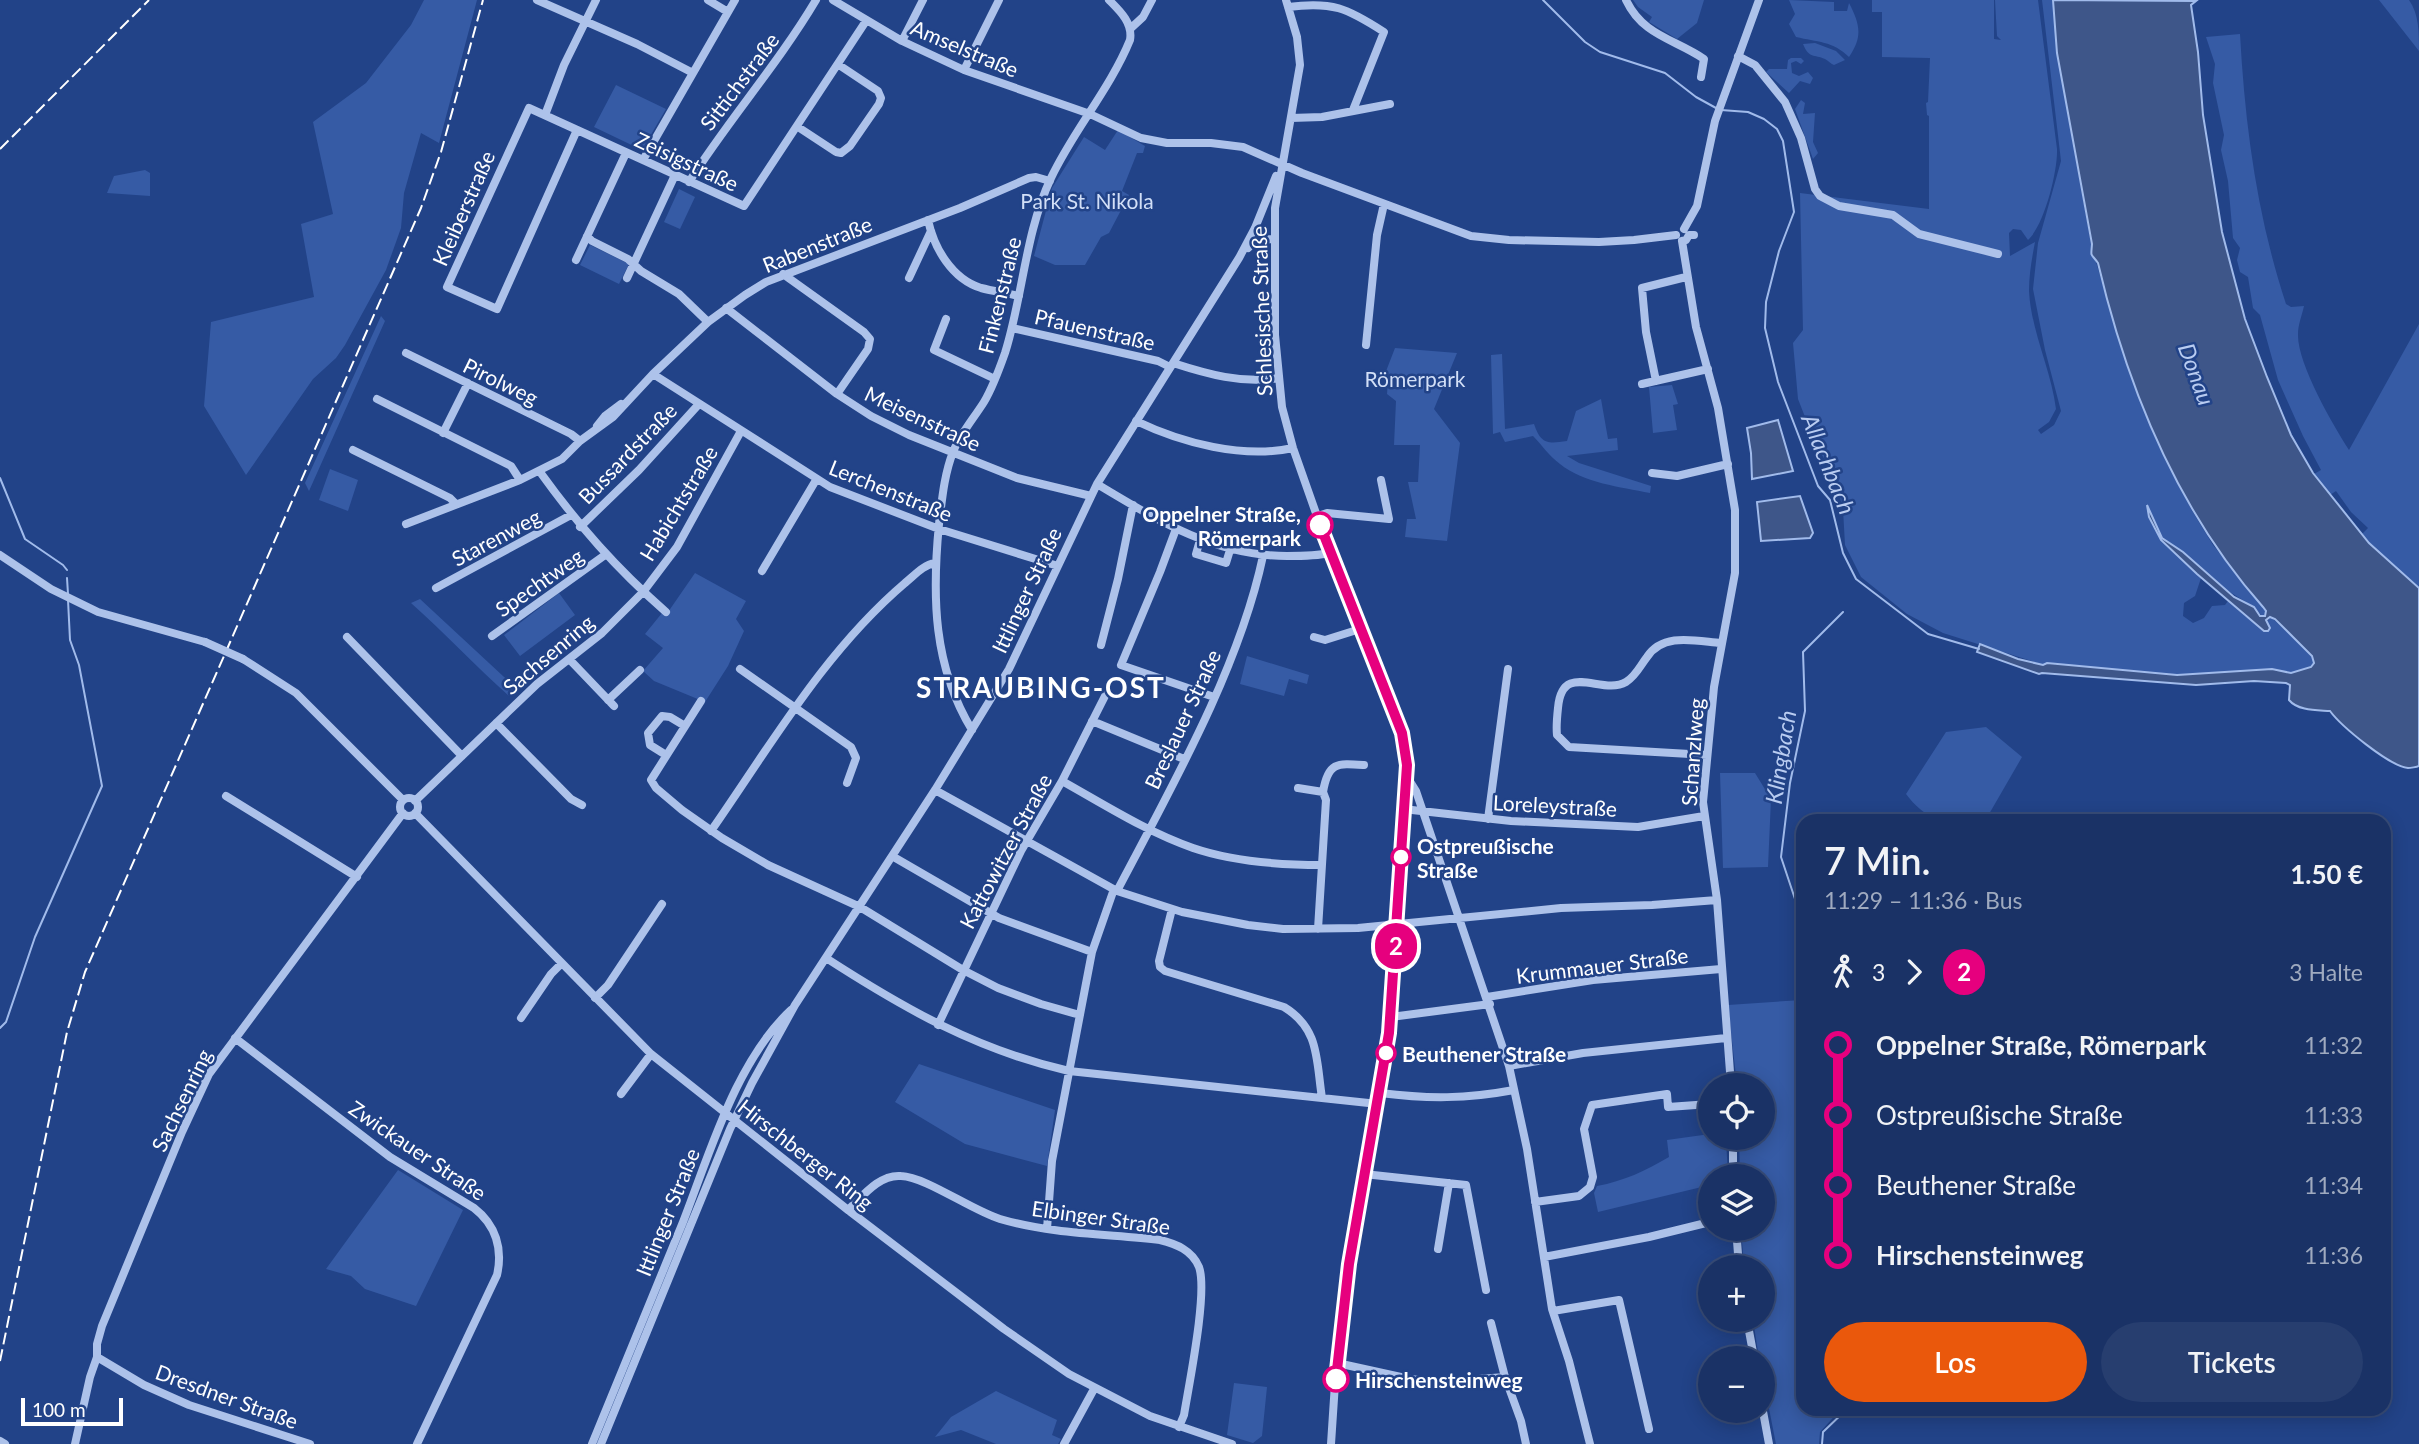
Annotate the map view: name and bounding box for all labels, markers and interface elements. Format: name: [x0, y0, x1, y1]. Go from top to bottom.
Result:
street label: Amselstraße: [907, 14, 1023, 82]
street label: Sittichstraße: [694, 27, 784, 135]
street label: Zeisigstraße: [631, 126, 743, 196]
street label: Kleiberstraße: [427, 147, 499, 269]
park label: Park St. Nikola: [1020, 188, 1154, 213]
street label: Rabenstraße: [759, 211, 875, 277]
street label: Schlesische Straße: [1246, 226, 1276, 396]
street label: Finkenstraße: [972, 234, 1026, 356]
street label: Pfauenstraße: [1032, 303, 1158, 355]
water label: Donau: [2173, 339, 2221, 409]
street label: Pirolweg: [460, 352, 543, 410]
park label: Römerpark: [1365, 366, 1466, 391]
street label: Meisenstraße: [861, 380, 985, 456]
street label: Bussardstraße: [573, 397, 681, 509]
water label: Allachbach: [1796, 409, 1862, 518]
street label: Habichtstraße: [634, 441, 722, 565]
street label: Lerchenstraße: [826, 454, 956, 526]
place label: Oppelner Straße, Römerpark: [1142, 501, 1302, 550]
street label: Starenweg: [447, 503, 545, 571]
marker: Oppelner Straße, Römerpark: [1307, 512, 1333, 538]
street label: Ittlinger Straße: [986, 523, 1066, 657]
street label: Spechtweg: [490, 543, 588, 621]
street label: Sachsenring: [498, 609, 598, 699]
street label: Breslauer Straße: [1139, 645, 1225, 793]
district label: STRAUBING-OST: [916, 670, 1166, 704]
street label: Schanzlweg: [1676, 697, 1708, 807]
water label: Klingbach: [1759, 708, 1801, 806]
street label: Kattowitzer Straße: [954, 769, 1056, 933]
street label: Loreleystraße: [1492, 789, 1618, 821]
place label: Ostpreußische Straße: [1417, 833, 1554, 882]
text: 7 Min.: [1824, 837, 1931, 883]
marker: Ostpreußische Straße: [1391, 847, 1411, 867]
text: 1.50 €: [2290, 858, 2363, 890]
text: 11:29 – 11:36 · Bus: [1824, 886, 2023, 914]
line badge: 2: [1373, 923, 1419, 969]
text: 2: [1389, 931, 1403, 960]
street label: Krummauer Straße: [1514, 942, 1690, 988]
icon: walk: [1824, 953, 1862, 991]
icon: forward: [1895, 953, 1933, 991]
text: 2: [1957, 957, 1971, 986]
text: 3: [1872, 958, 1885, 986]
text: 3 Halte: [2289, 958, 2363, 986]
text: Oppelner Straße, Römerpark: [1876, 1029, 2206, 1061]
text: 11:32: [2304, 1031, 2363, 1059]
place label: Beuthener Straße: [1402, 1041, 1566, 1066]
marker: Beuthener Straße: [1376, 1043, 1396, 1063]
street label: Sachsenring: [146, 1045, 217, 1155]
map controls: [1698, 1073, 1775, 1423]
button: locate: [1698, 1073, 1775, 1150]
street label: Hirschberger Ring: [733, 1093, 879, 1215]
street label: Zwickauer Straße: [345, 1095, 491, 1205]
text: Ostpreußische Straße: [1876, 1099, 2123, 1131]
text: 11:33: [2304, 1101, 2363, 1129]
street label: Ittlinger Straße: [630, 1144, 704, 1280]
button: layers: [1698, 1164, 1775, 1241]
text: Beuthener Straße: [1876, 1169, 2076, 1201]
text: 11:34: [2304, 1171, 2363, 1199]
street label: Elbinger Straße: [1030, 1195, 1172, 1239]
text: Hirschensteinweg: [1876, 1239, 2084, 1271]
text: 11:36: [2304, 1241, 2363, 1269]
button: +: [1698, 1255, 1775, 1332]
button: Los: [1824, 1322, 2087, 1402]
button: Tickets: [2101, 1322, 2363, 1402]
button: −: [1698, 1346, 1775, 1423]
street label: Dresdner Straße: [152, 1359, 302, 1433]
marker: Hirschensteinweg: [1323, 1366, 1349, 1392]
place label: Hirschensteinweg: [1355, 1367, 1523, 1392]
scale bar: [21, 1395, 122, 1427]
text: 100 m: [32, 1398, 86, 1421]

